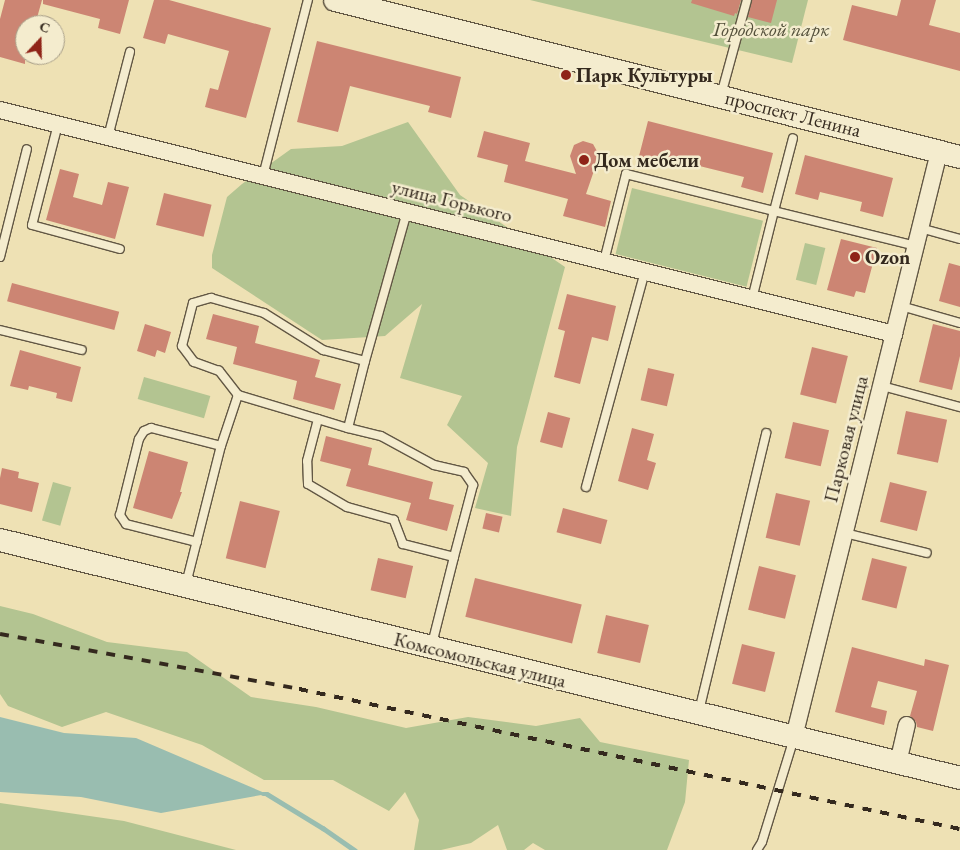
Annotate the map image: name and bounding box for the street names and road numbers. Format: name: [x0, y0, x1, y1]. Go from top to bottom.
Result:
street label: проспект Ленина: [723, 86, 863, 142]
street label: улица Горького: [389, 174, 515, 228]
street label: Парковая улица: [819, 373, 873, 505]
street label: Комсомольская улица: [391, 627, 569, 693]

